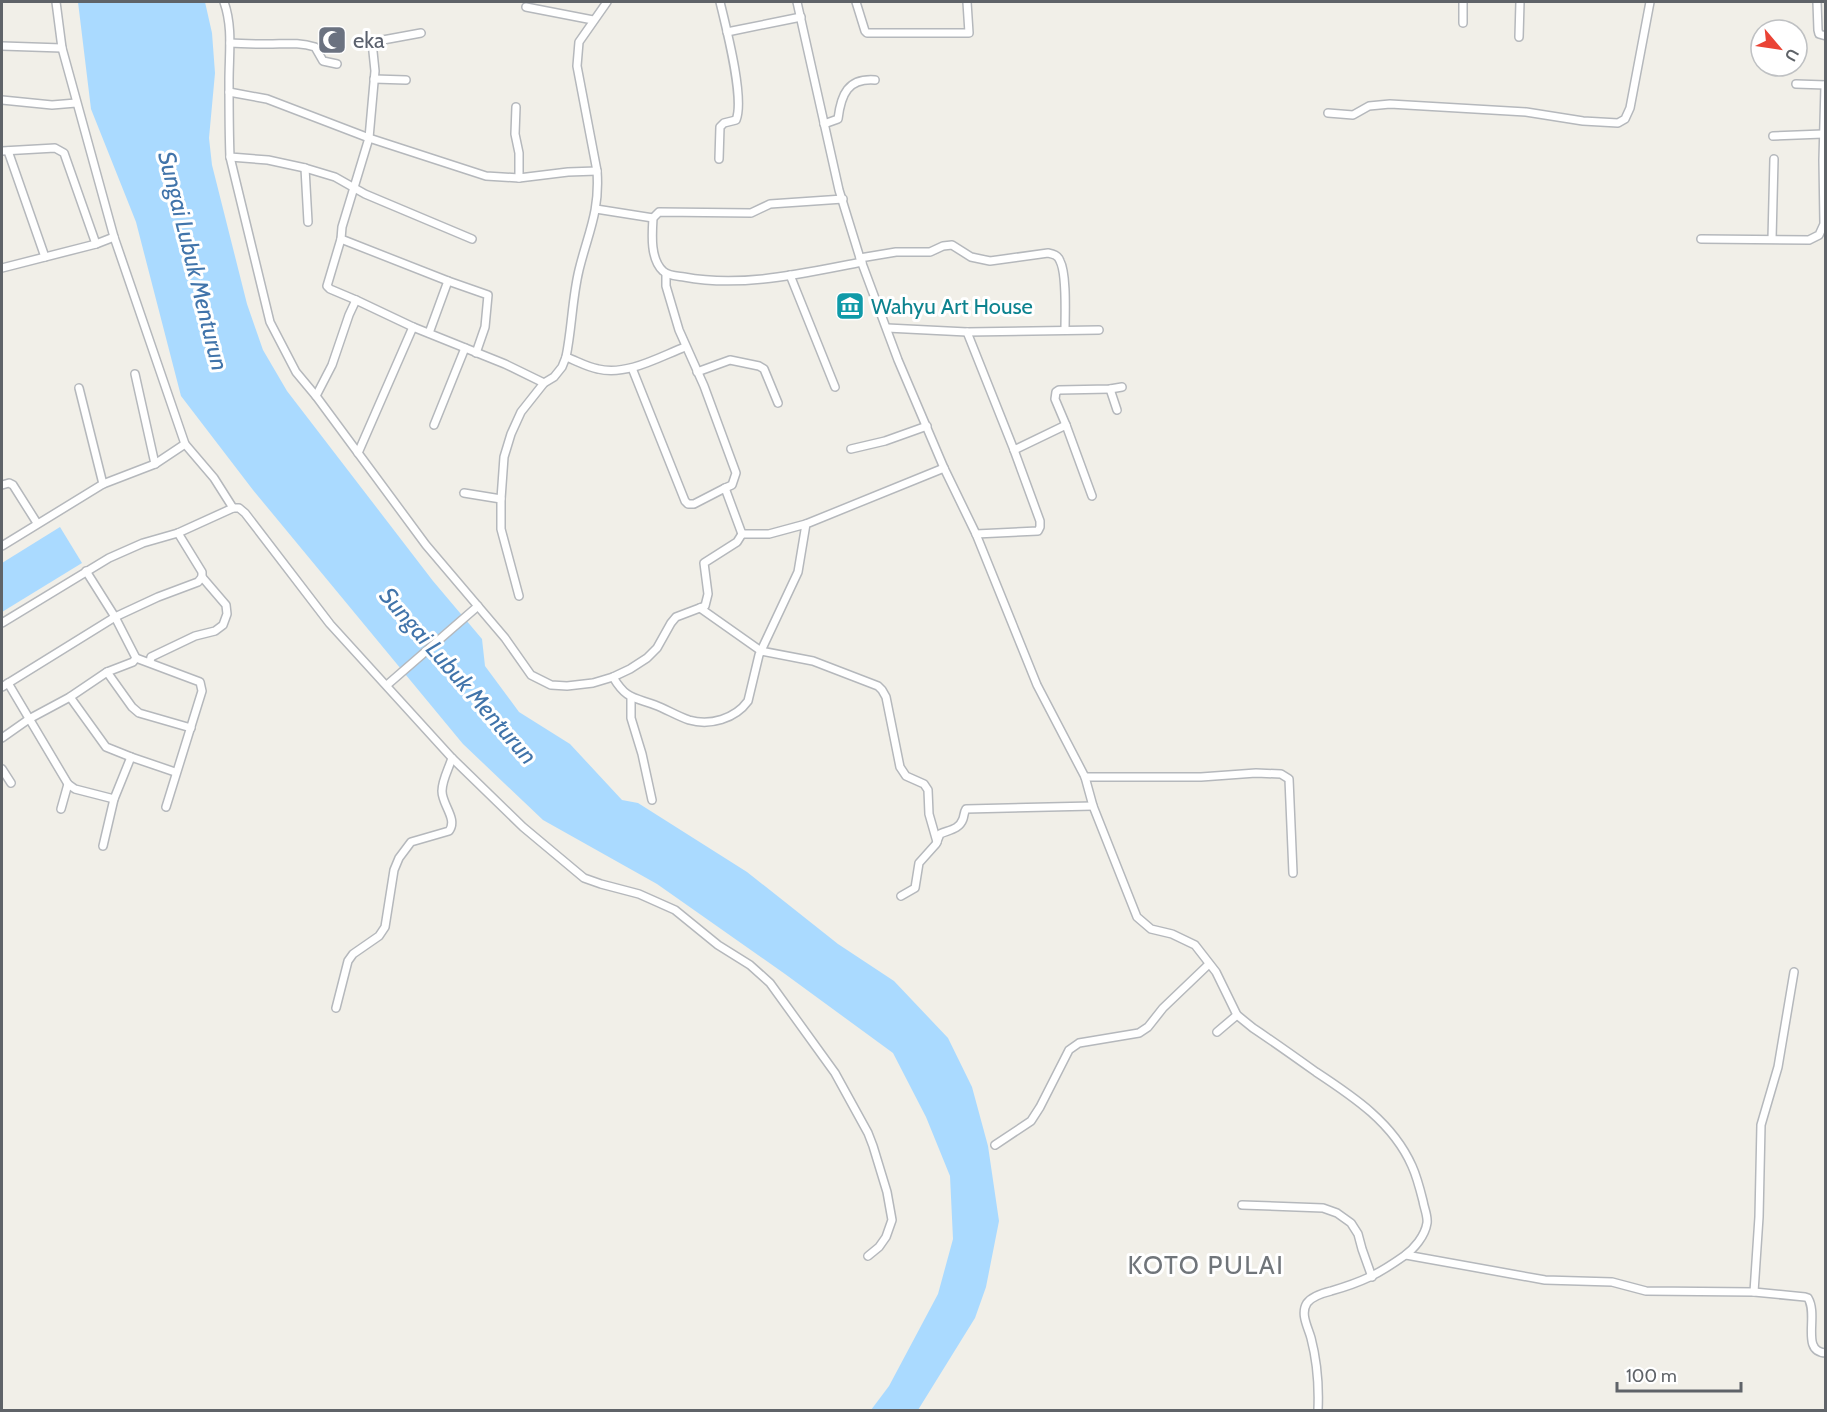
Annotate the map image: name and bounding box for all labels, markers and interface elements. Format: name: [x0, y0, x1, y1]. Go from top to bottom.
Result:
north arrow: [1749, 18, 1809, 78]
mosque icon: eka: [316, 24, 348, 56]
place label: eka: [353, 27, 385, 54]
text: U: [1781, 45, 1803, 65]
water label: Sungai Lubuk Menturun: [152, 148, 235, 374]
museum icon: Wahyu Art House: [834, 290, 866, 322]
place label: Wahyu Art House: [871, 293, 1033, 320]
water label: Sungai Lubuk Menturun: [374, 581, 543, 770]
district label: KOTO PULAI: [1128, 1249, 1284, 1281]
scale bar: [1617, 1355, 1742, 1393]
text: 100 m: [1626, 1365, 1677, 1387]

